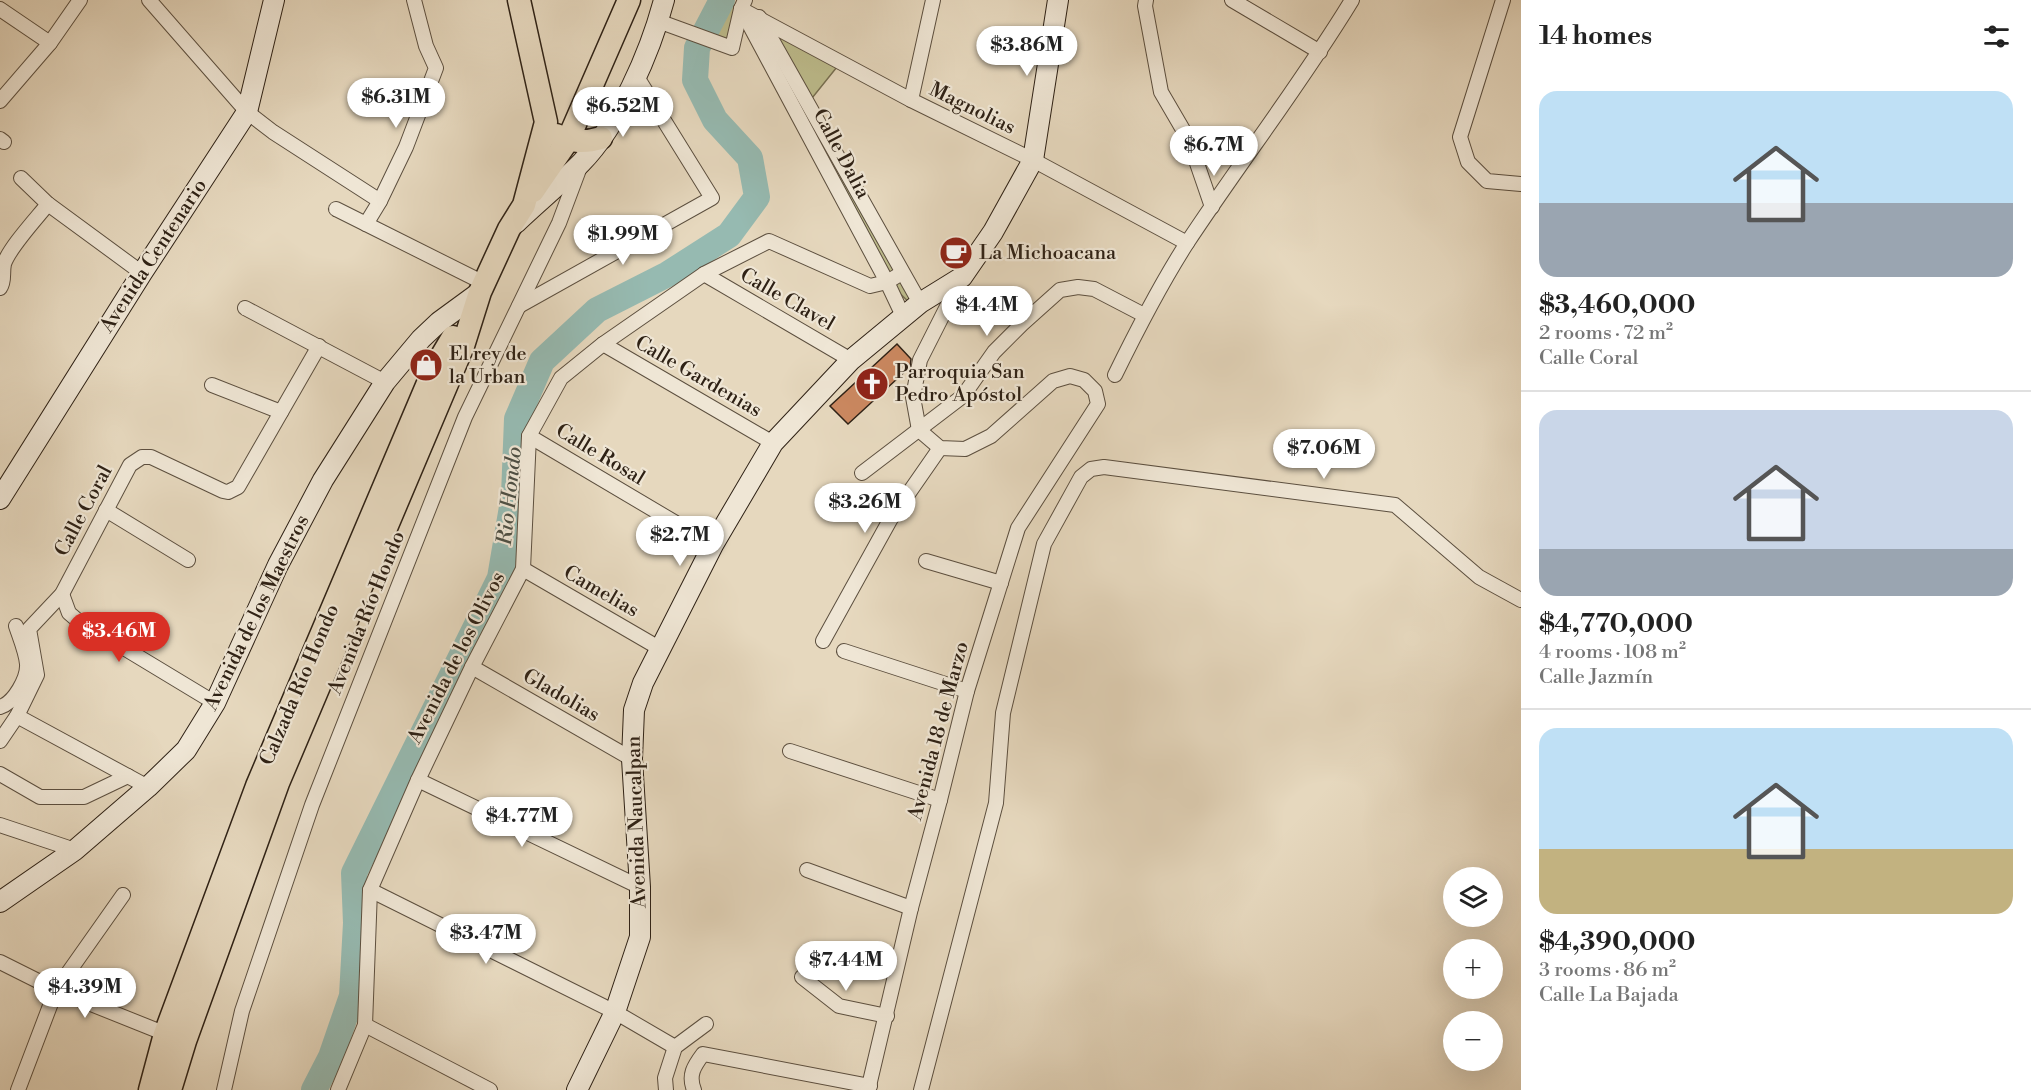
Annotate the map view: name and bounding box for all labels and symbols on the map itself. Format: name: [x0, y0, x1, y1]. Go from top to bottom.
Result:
pin: $3.86M: [978, 26, 1076, 77]
street label: Magnolias: [925, 77, 1019, 141]
pin: $6.31M: [347, 78, 445, 129]
pin: $6.52M: [574, 87, 672, 138]
street label: Calle Dalia: [807, 105, 876, 204]
pin: $6.7M: [1172, 126, 1256, 177]
street label: Avenida Centenario: [94, 174, 213, 338]
pin: $1.99M: [574, 215, 672, 266]
cafe icon: La Michoacana: [938, 235, 974, 271]
place label: La Michoacana: [979, 241, 1117, 266]
street label: Calle Clavel: [735, 263, 839, 337]
pin: $4.4M: [945, 286, 1029, 337]
street label: Calle Gardenias: [630, 331, 766, 423]
place label: El rey de la Urban: [449, 342, 527, 390]
shop icon: El rey de la Urban: [408, 347, 444, 383]
place label: Parroquia San Pedro Apóstol: [895, 360, 1025, 408]
church icon: Parroquia San Pedro Apóstol: [854, 366, 890, 402]
street label: Calle Rosal: [551, 419, 649, 491]
pin: $7.06M: [1275, 429, 1373, 480]
water label: Rio Hondo: [492, 446, 528, 547]
street label: Calle Coral: [50, 461, 118, 561]
pin: $3.26M: [816, 483, 914, 534]
street label: Avenida de los Maestros: [198, 511, 315, 716]
pin: $2.7M: [638, 516, 722, 567]
street label: Avenida Río Hondo: [322, 528, 411, 699]
street label: Camelias: [559, 560, 643, 624]
street label: Avenida de los Olivos: [402, 568, 511, 749]
street label: Calzada Río Hondo: [255, 601, 345, 769]
pin: $3.46M: [70, 612, 168, 663]
street label: Avenida 18 de Marzo: [903, 639, 975, 824]
street label: Gladolias: [518, 664, 604, 728]
street label: Avenida Naucalpan: [621, 735, 653, 910]
pin: $4.77M: [473, 797, 571, 848]
pin: $3.47M: [437, 914, 535, 965]
pin: $7.44M: [797, 941, 895, 992]
pin: $4.39M: [36, 968, 134, 1019]

